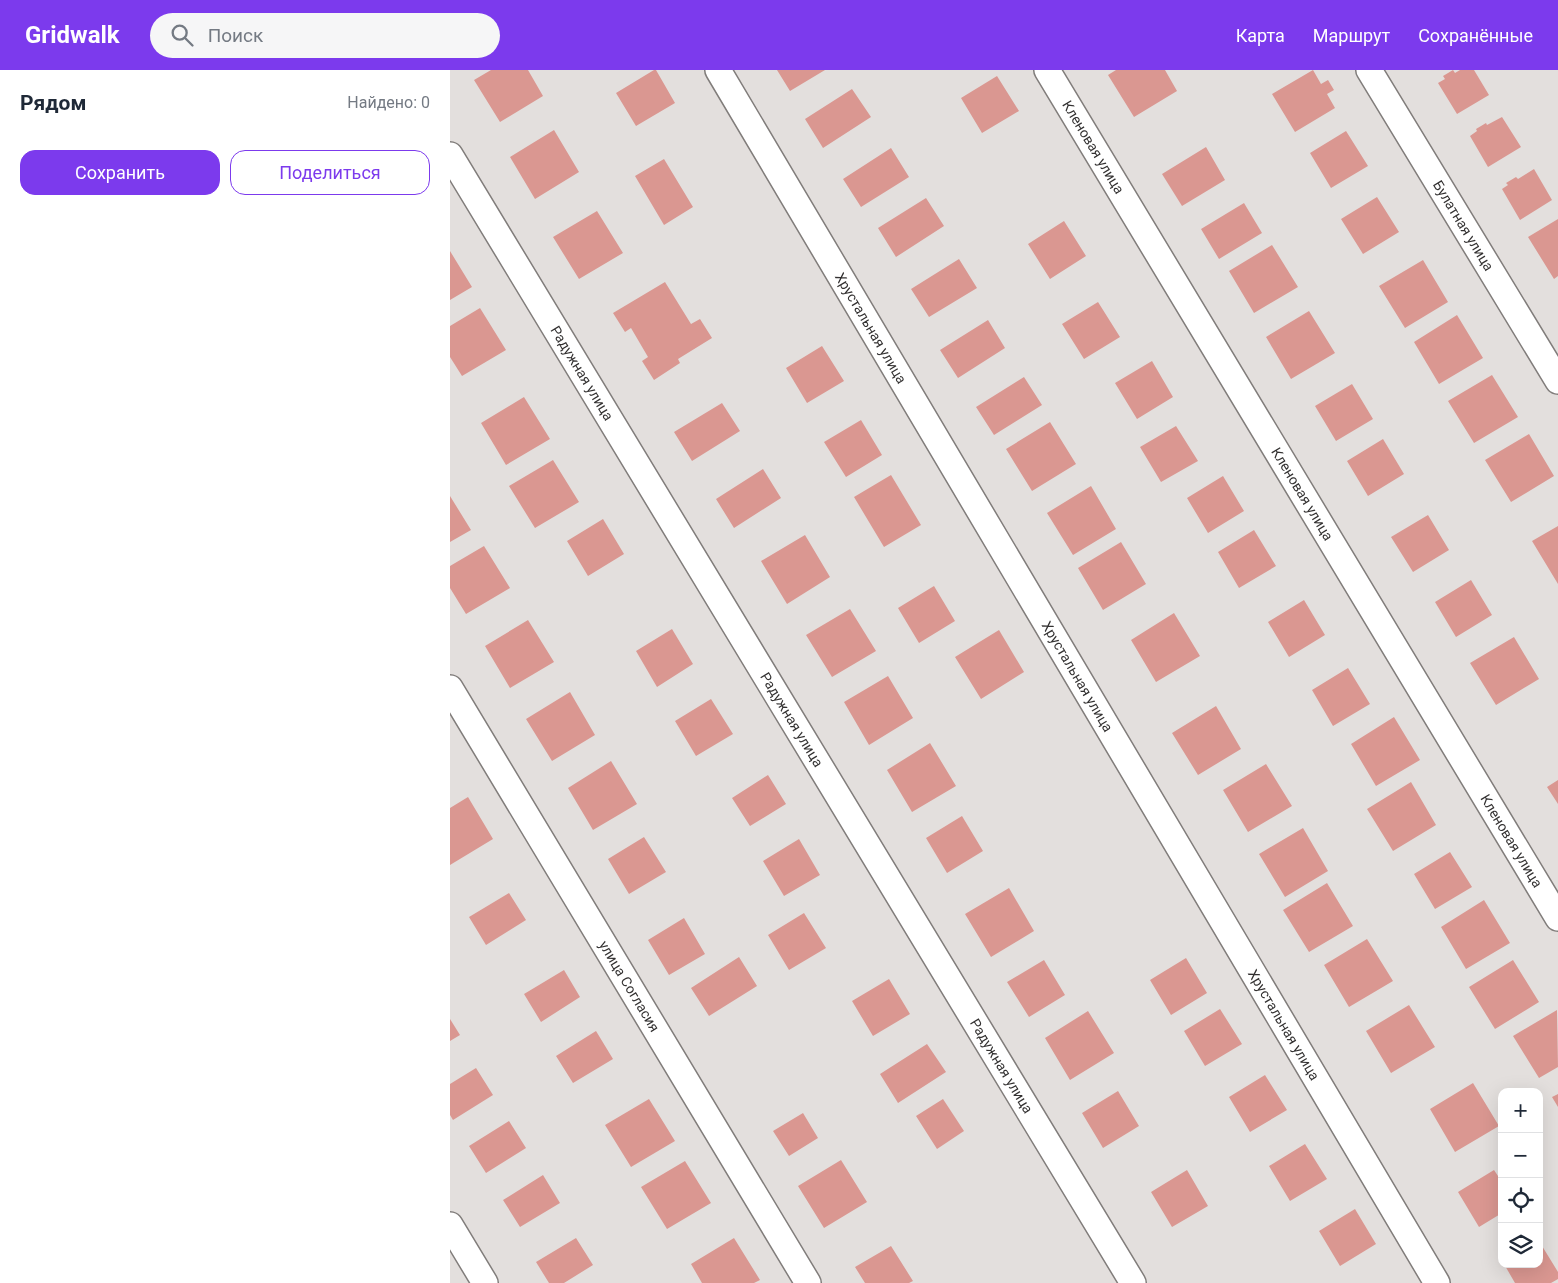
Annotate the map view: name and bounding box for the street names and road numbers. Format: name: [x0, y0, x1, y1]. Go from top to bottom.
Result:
street label: Кленовая улица: [1059, 98, 1128, 197]
street label: Булатная улица: [1430, 177, 1497, 274]
street label: Хрустальная улица: [832, 270, 910, 386]
street label: Радужная улица: [547, 323, 617, 423]
street label: Кленовая улица: [1268, 445, 1337, 543]
street label: Хрустальная улица: [1039, 618, 1116, 735]
street label: Радужная улица: [757, 669, 827, 770]
street label: Кленовая улица: [1477, 791, 1546, 890]
street label: улица Согласия: [596, 938, 663, 1035]
street label: Хрустальная улица: [1245, 967, 1323, 1083]
street label: Радужная улица: [967, 1016, 1036, 1116]

